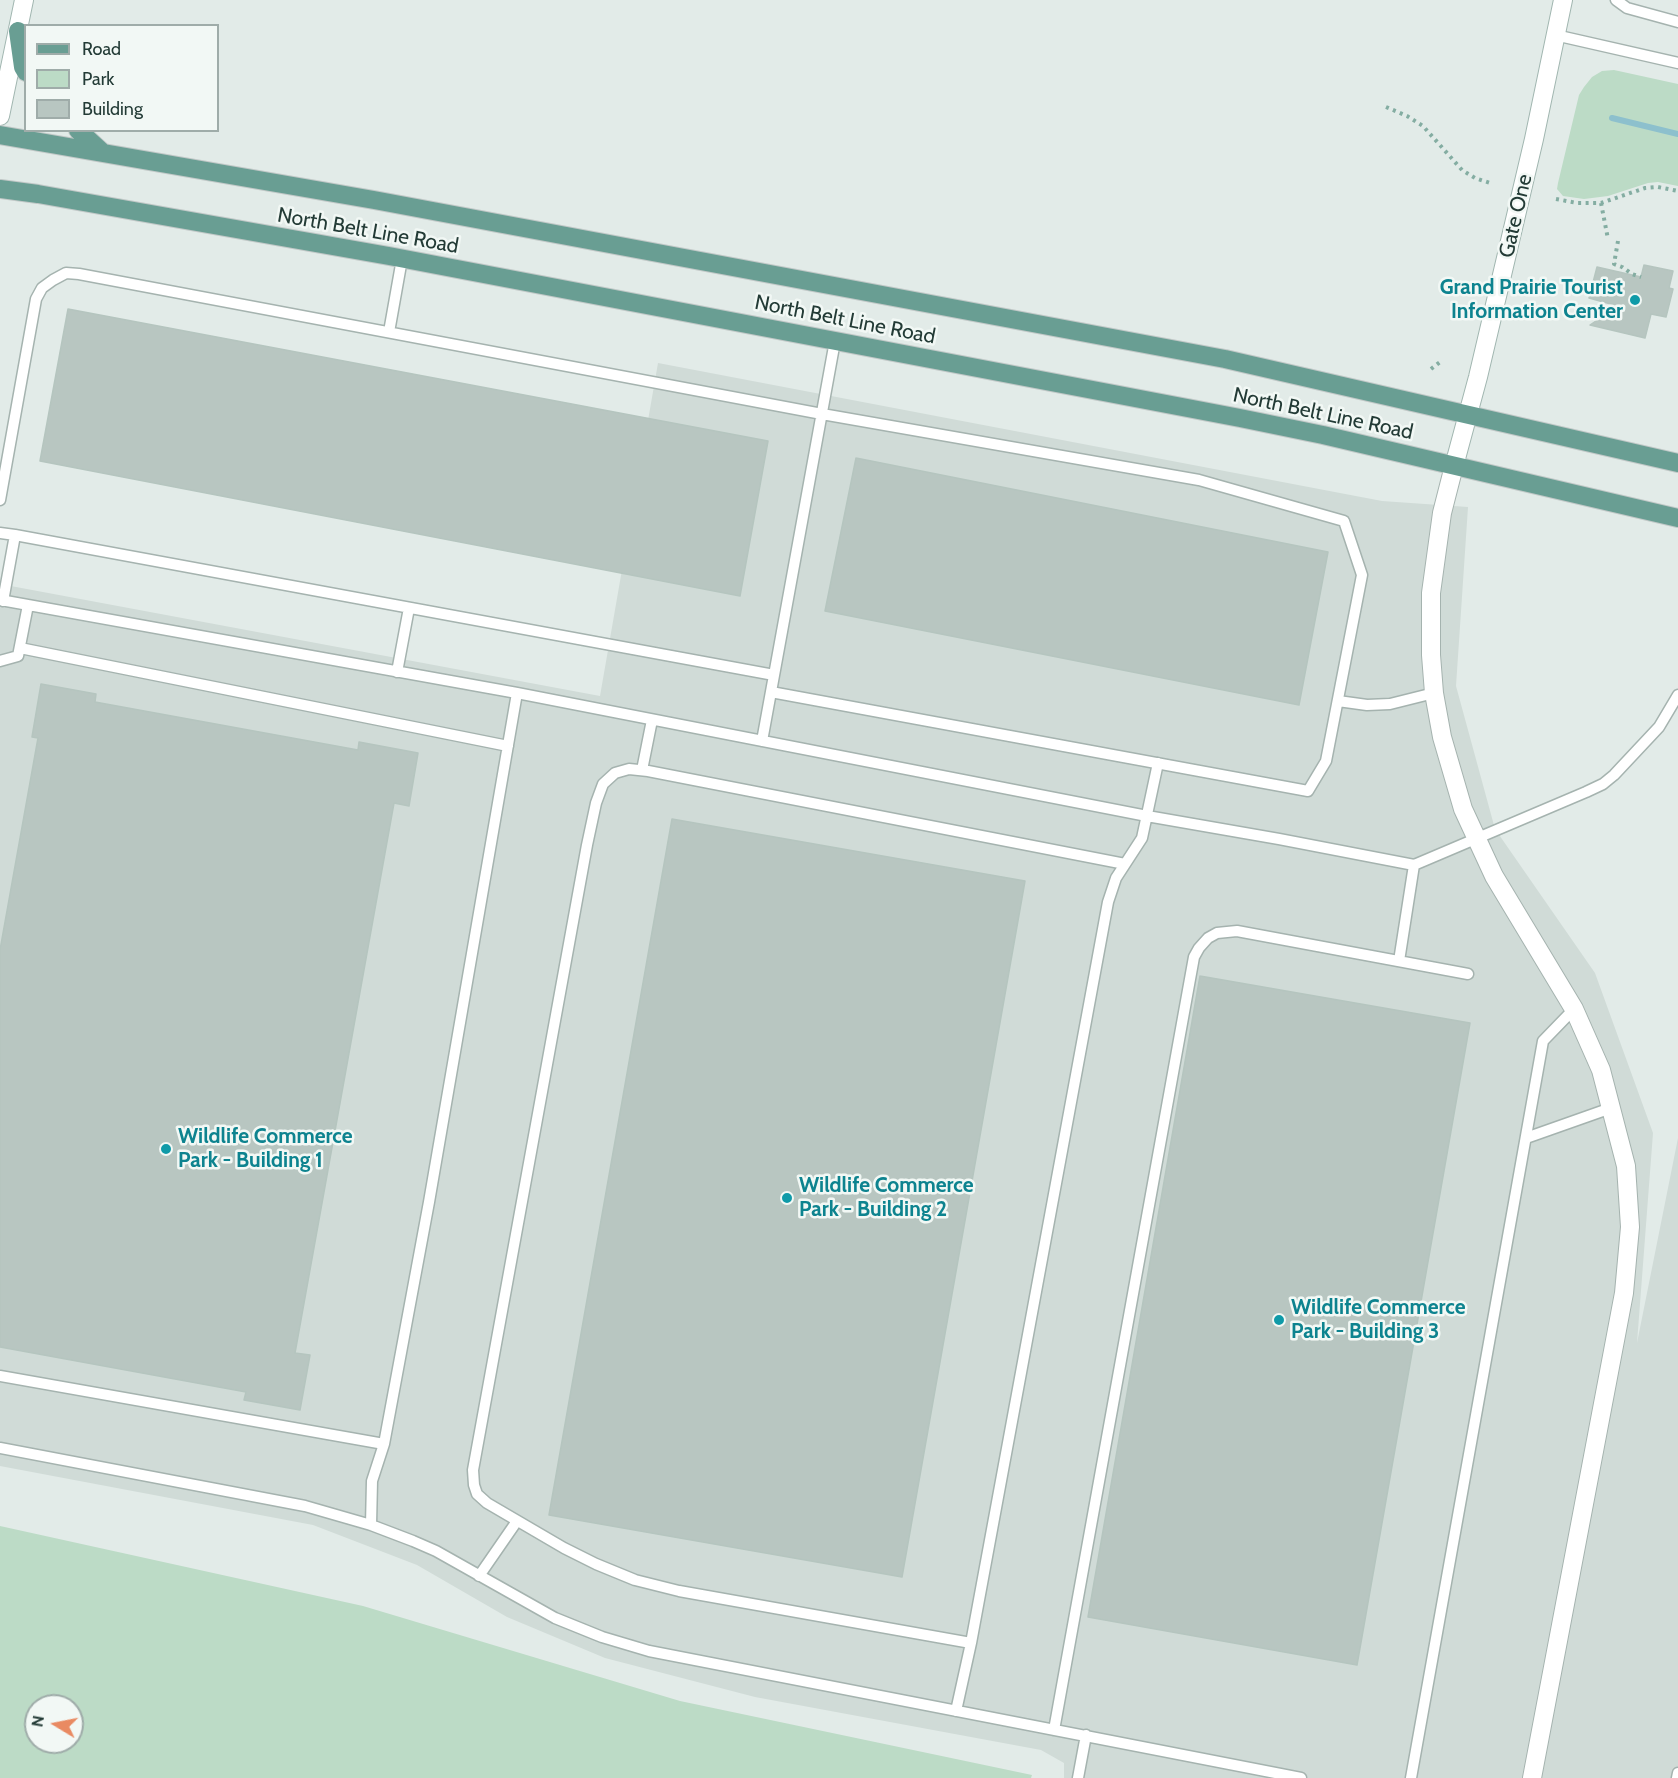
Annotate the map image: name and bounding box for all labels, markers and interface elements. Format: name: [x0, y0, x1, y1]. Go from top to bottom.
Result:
legend: [24, 24, 219, 132]
text: Road: [82, 38, 121, 60]
text: Park: [82, 68, 114, 90]
text: Building: [82, 98, 143, 120]
street label: Gate One: [1494, 172, 1538, 260]
street label: North Belt Line Road: [275, 203, 461, 259]
place label: Grand Prairie Tourist Information Center: [1440, 275, 1623, 325]
street label: North Belt Line Road: [753, 290, 937, 350]
marker: Grand Prairie Tourist Information Center: [1628, 293, 1642, 307]
street label: North Belt Line Road: [1231, 383, 1415, 445]
place label: Wildlife Commerce Park - Building 1: [178, 1124, 353, 1174]
marker: Wildlife Commerce Park - Building 1: [159, 1142, 173, 1156]
place label: Wildlife Commerce Park - Building 2: [799, 1173, 974, 1223]
marker: Wildlife Commerce Park - Building 2: [780, 1191, 794, 1205]
place label: Wildlife Commerce Park - Building 3: [1291, 1295, 1466, 1345]
marker: Wildlife Commerce Park - Building 3: [1272, 1313, 1286, 1327]
north arrow: [24, 1694, 84, 1754]
text: N: [27, 1714, 48, 1728]

